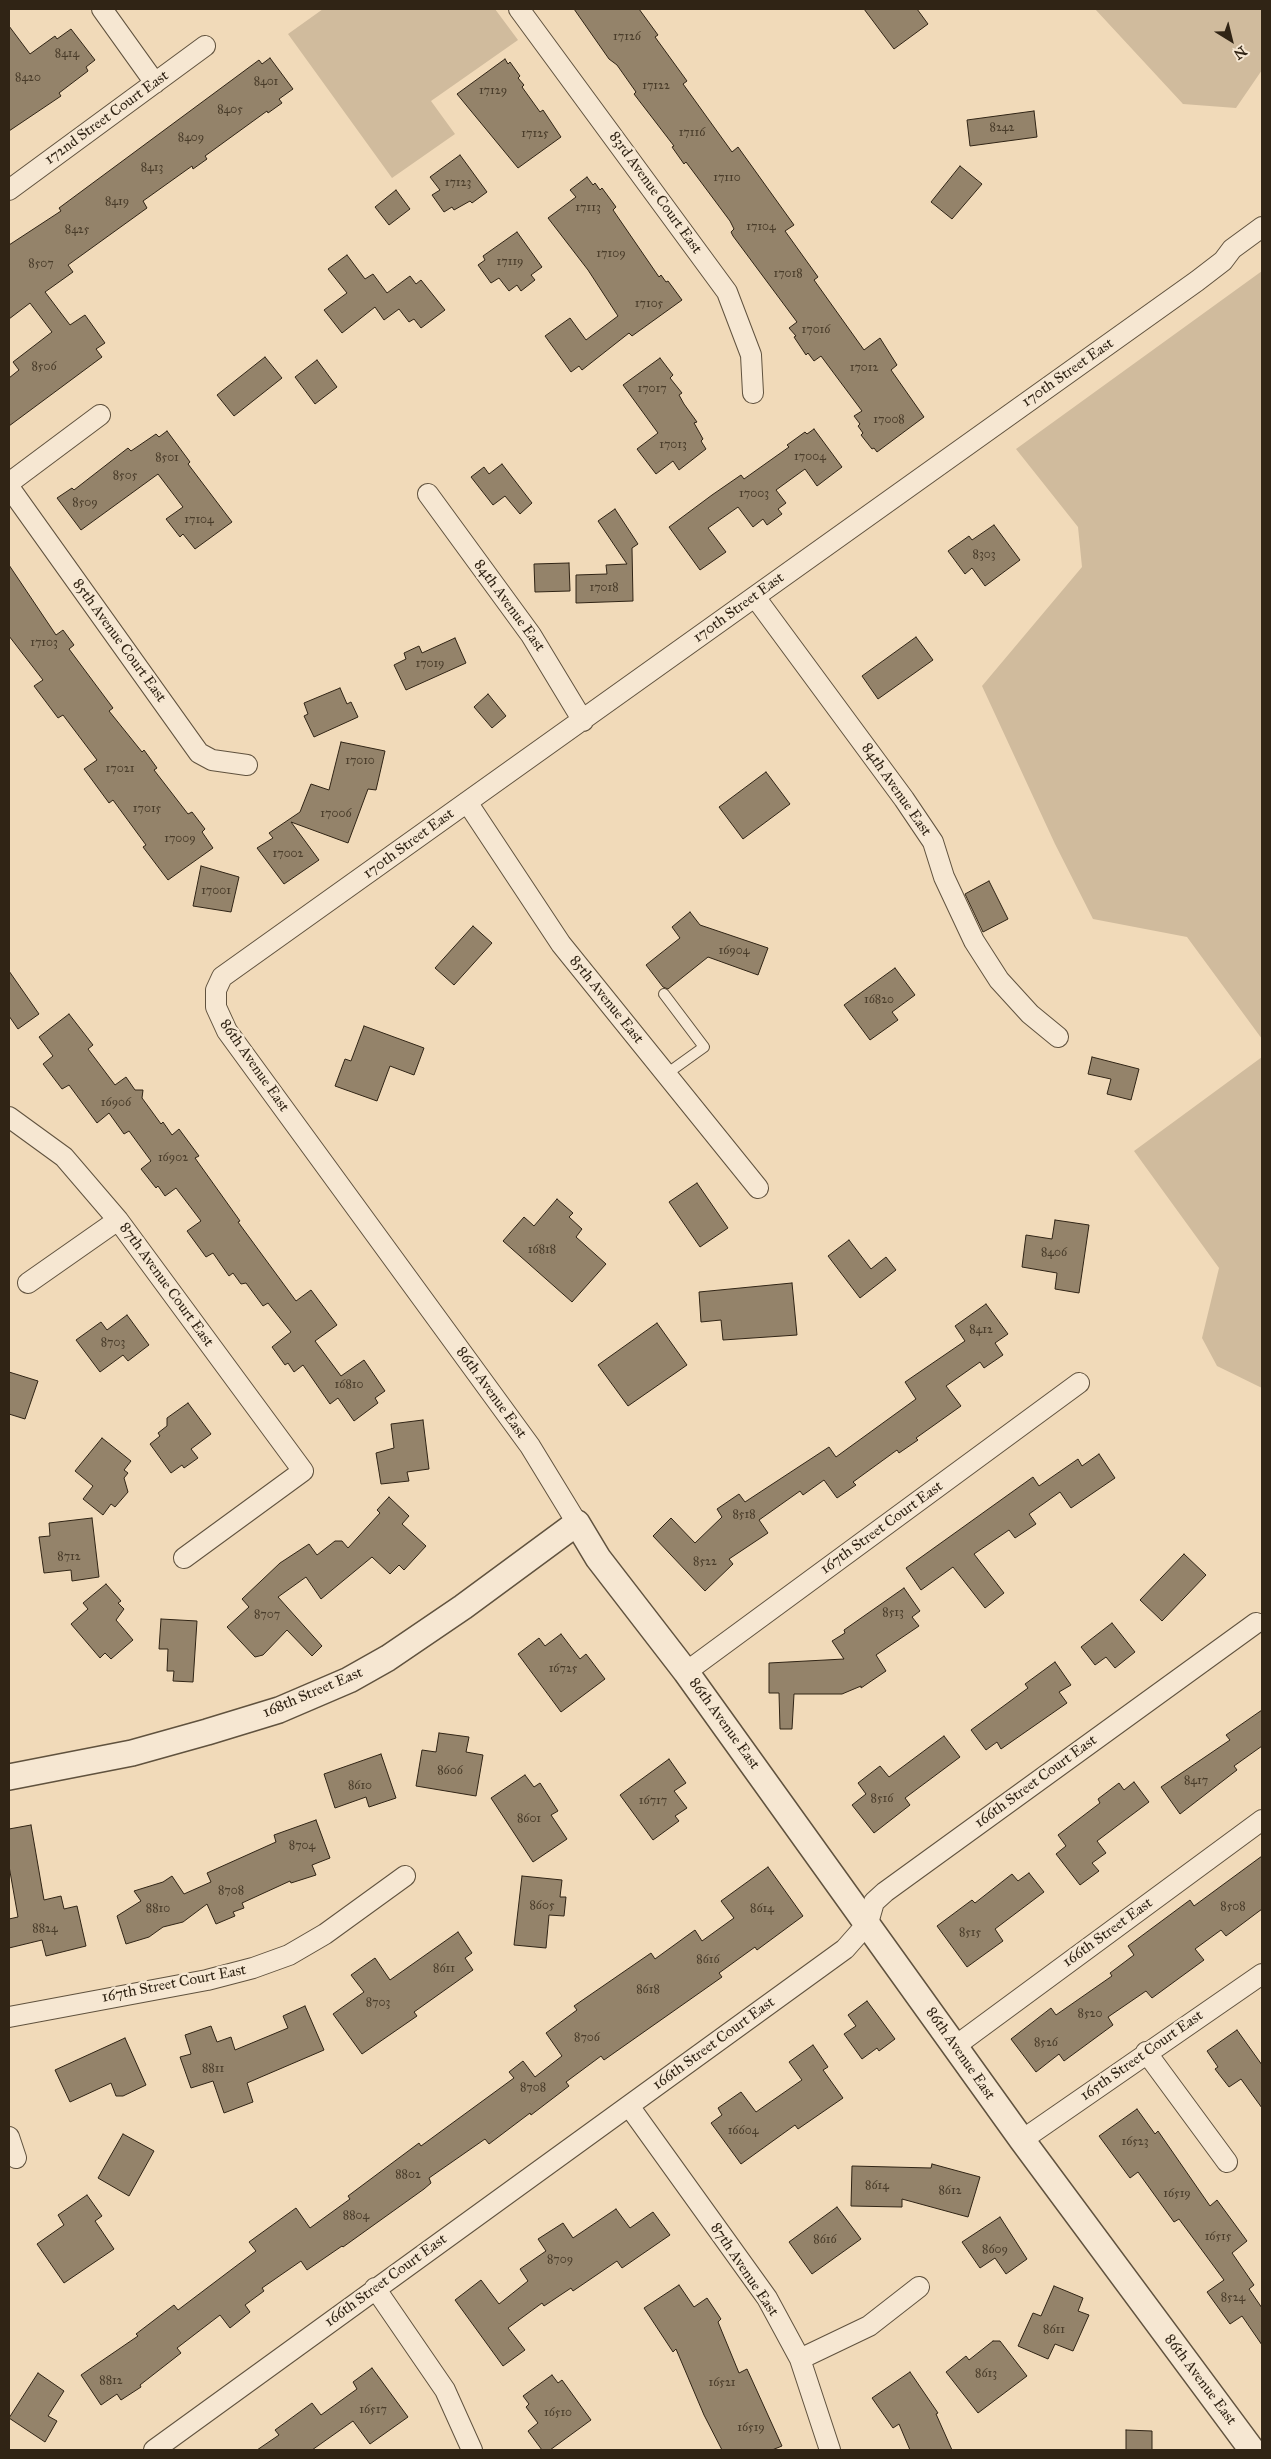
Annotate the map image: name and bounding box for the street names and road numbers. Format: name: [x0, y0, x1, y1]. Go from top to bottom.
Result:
street label: 172nd Street Court East: [42, 67, 172, 169]
street label: 83rd Avenue Court East: [605, 128, 705, 258]
street label: 170th Street East: [1019, 335, 1117, 411]
street label: 84th Avenue East: [470, 556, 548, 656]
street label: 170th Street East: [690, 569, 788, 647]
street label: 85th Avenue Court East: [68, 576, 170, 706]
street label: 84th Avenue East: [857, 740, 935, 840]
street label: 170th Street East: [360, 805, 458, 883]
street label: 85th Avenue East: [565, 952, 647, 1048]
street label: 86th Avenue East: [215, 1016, 293, 1116]
street label: 87th Avenue Court East: [115, 1219, 217, 1351]
street label: 86th Avenue East: [452, 1344, 530, 1442]
street label: 167th Street Court East: [817, 1478, 947, 1578]
street label: 168th Street East: [260, 1664, 366, 1722]
street label: 86th Avenue East: [685, 1675, 763, 1773]
street label: 166th Street Court East: [971, 1732, 1101, 1832]
street label: 166th Street East: [1060, 1894, 1156, 1972]
street label: 167th Street Court East: [100, 1961, 248, 2007]
street label: 166th Street Court East: [649, 1994, 779, 2094]
street label: 86th Avenue East: [921, 2004, 999, 2104]
street label: 165th Street Court East: [1077, 2007, 1207, 2105]
street label: 87th Avenue East: [706, 2220, 782, 2320]
street label: 166th Street Court East: [321, 2231, 451, 2331]
street label: 86th Avenue East: [1160, 2331, 1240, 2429]

